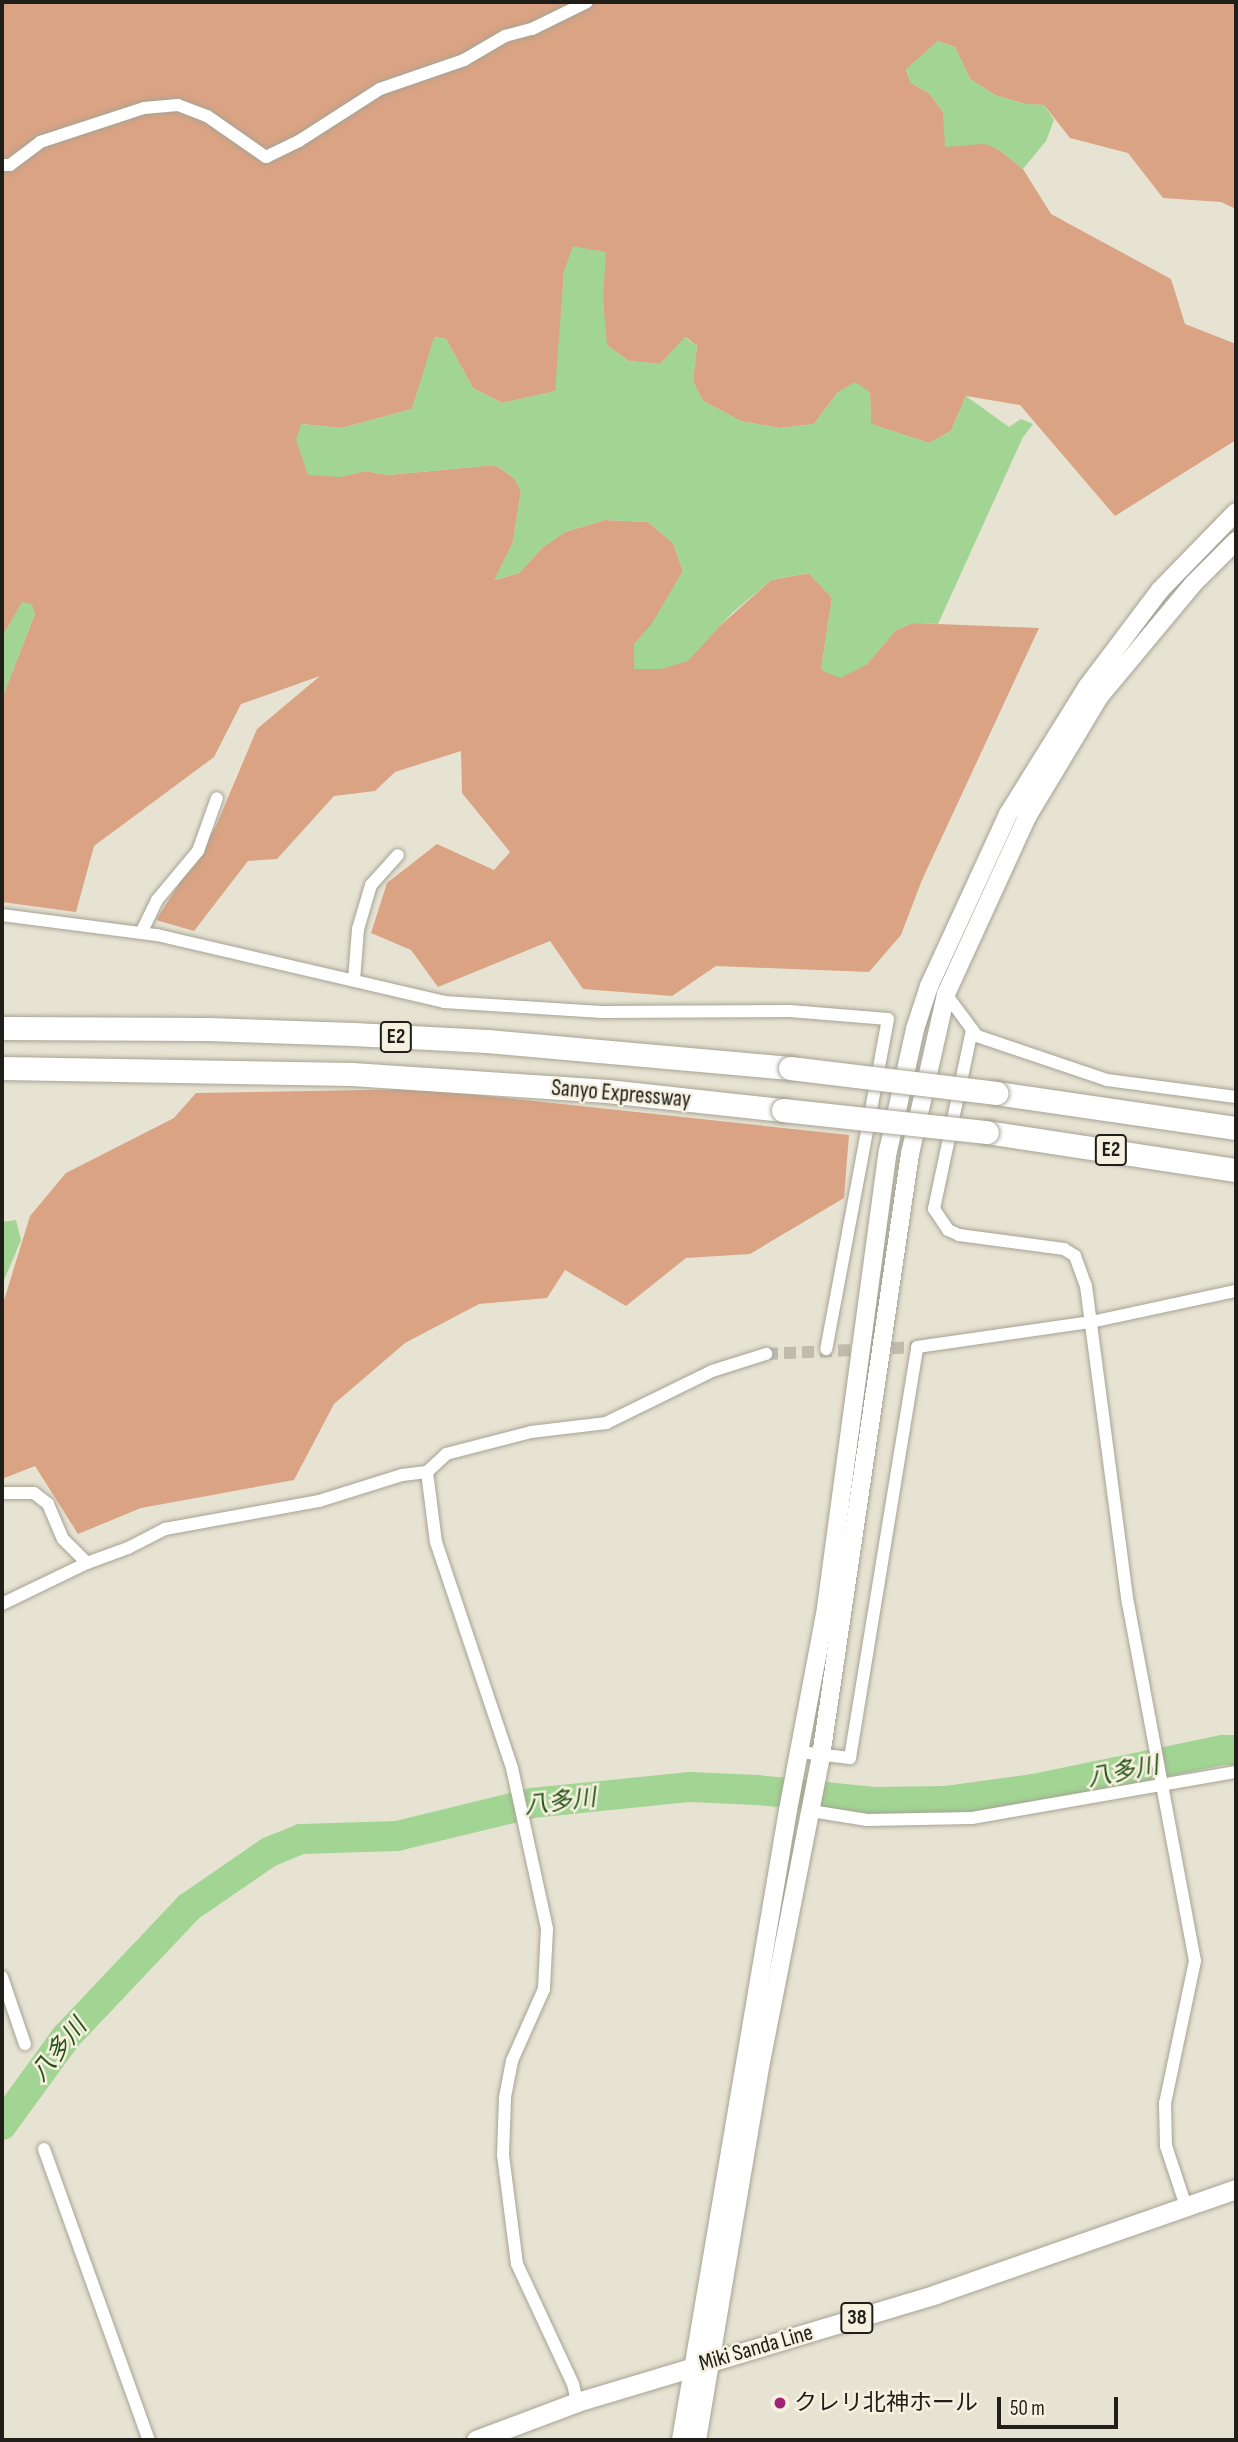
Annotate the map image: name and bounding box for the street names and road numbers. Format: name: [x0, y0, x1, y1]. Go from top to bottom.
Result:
road number: E2: [378, 1020, 414, 1054]
street label: Sanyo Expressway: [550, 1074, 692, 1114]
road number: E2: [1094, 1132, 1128, 1168]
road number: 38: [840, 2300, 874, 2336]
street label: Miki Sanda Line: [696, 2319, 816, 2377]

